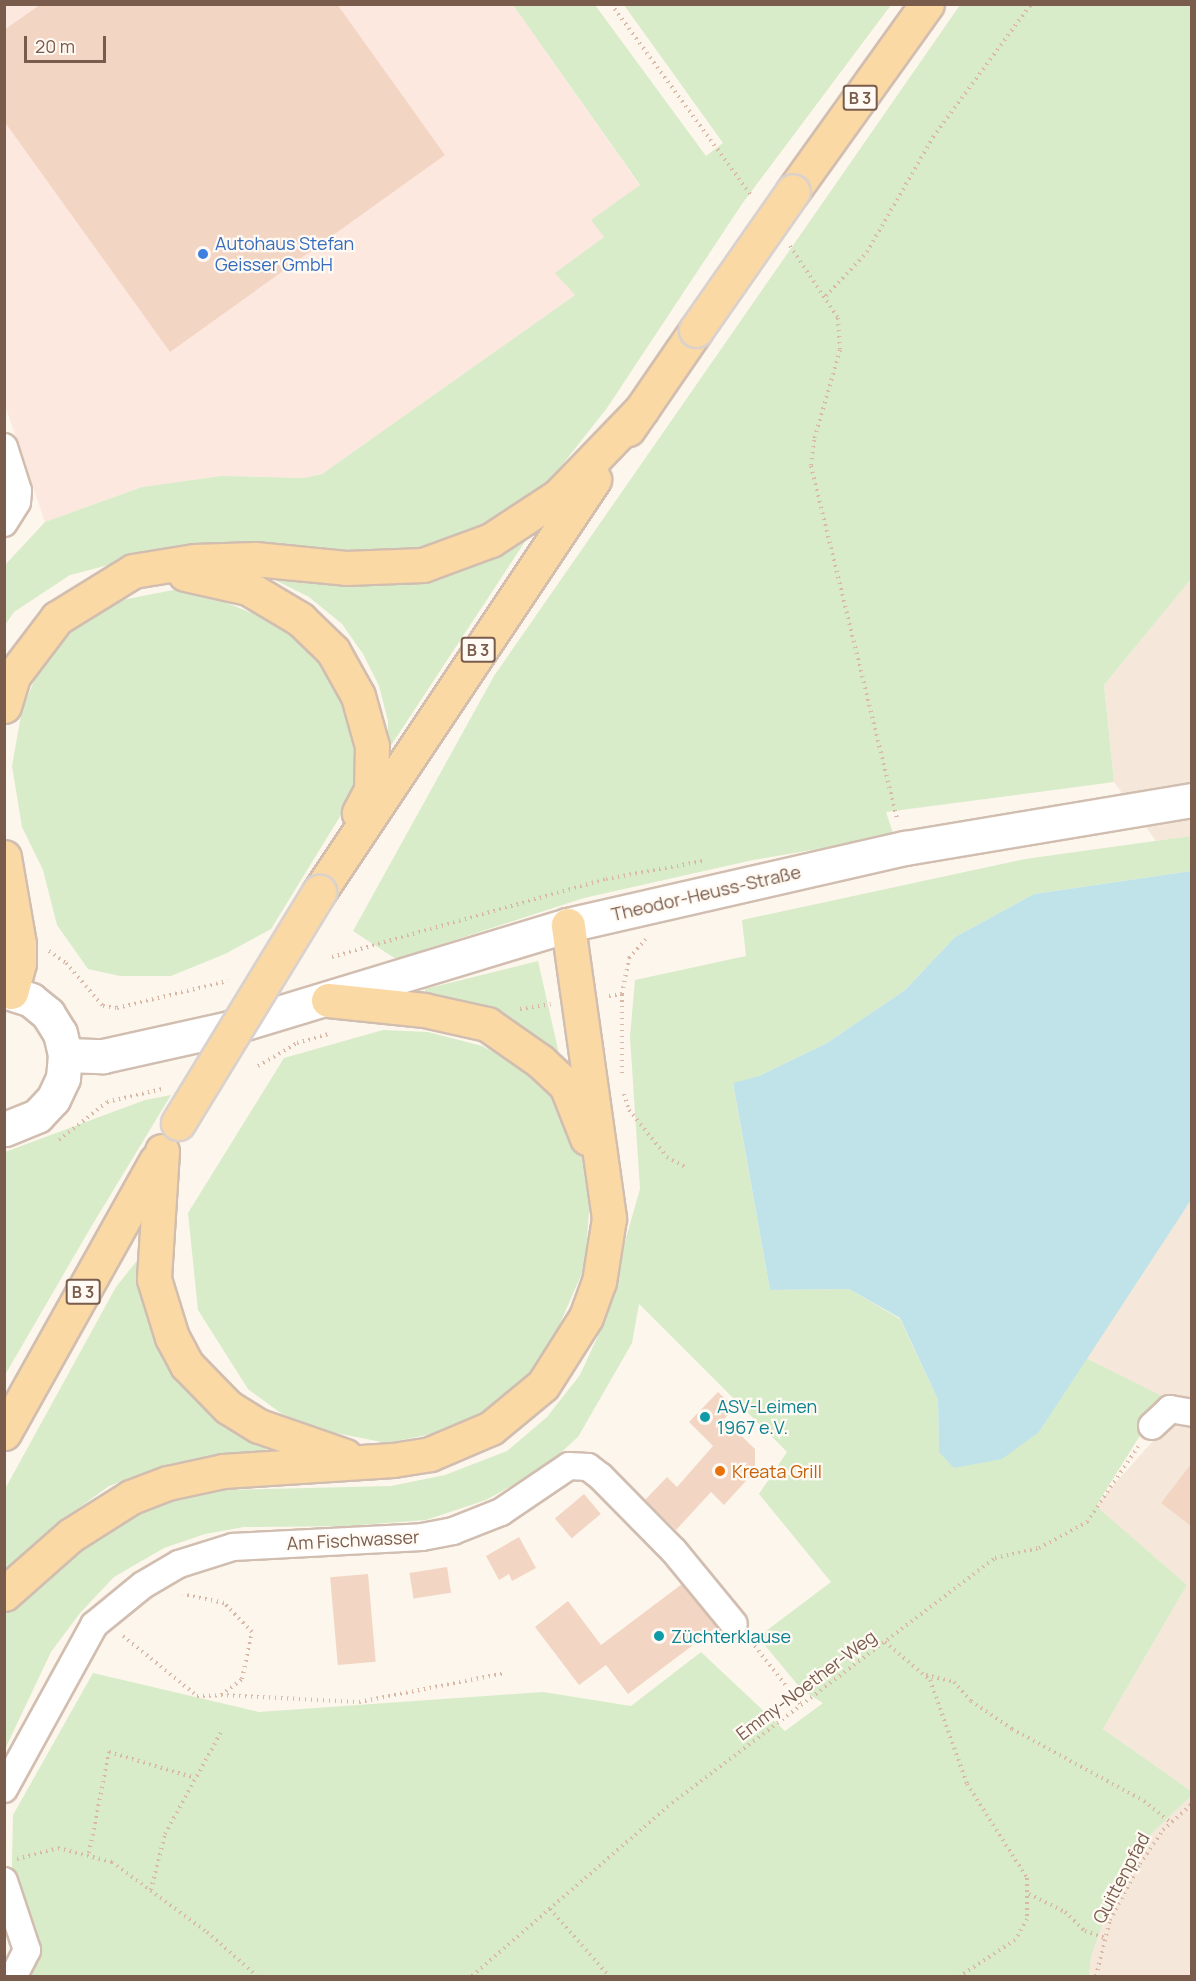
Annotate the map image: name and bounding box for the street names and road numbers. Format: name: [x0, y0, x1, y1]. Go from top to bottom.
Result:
road number: B 3: [842, 85, 878, 111]
road number: B 3: [460, 637, 496, 663]
street label: Theodor-Heuss-Straße: [609, 861, 803, 925]
road number: B 3: [65, 1279, 101, 1305]
street label: Am Fischwasser: [286, 1526, 420, 1554]
street label: Emmy-Noether-Weg: [732, 1625, 880, 1745]
street label: Quittenpfad: [1088, 1829, 1154, 1927]

